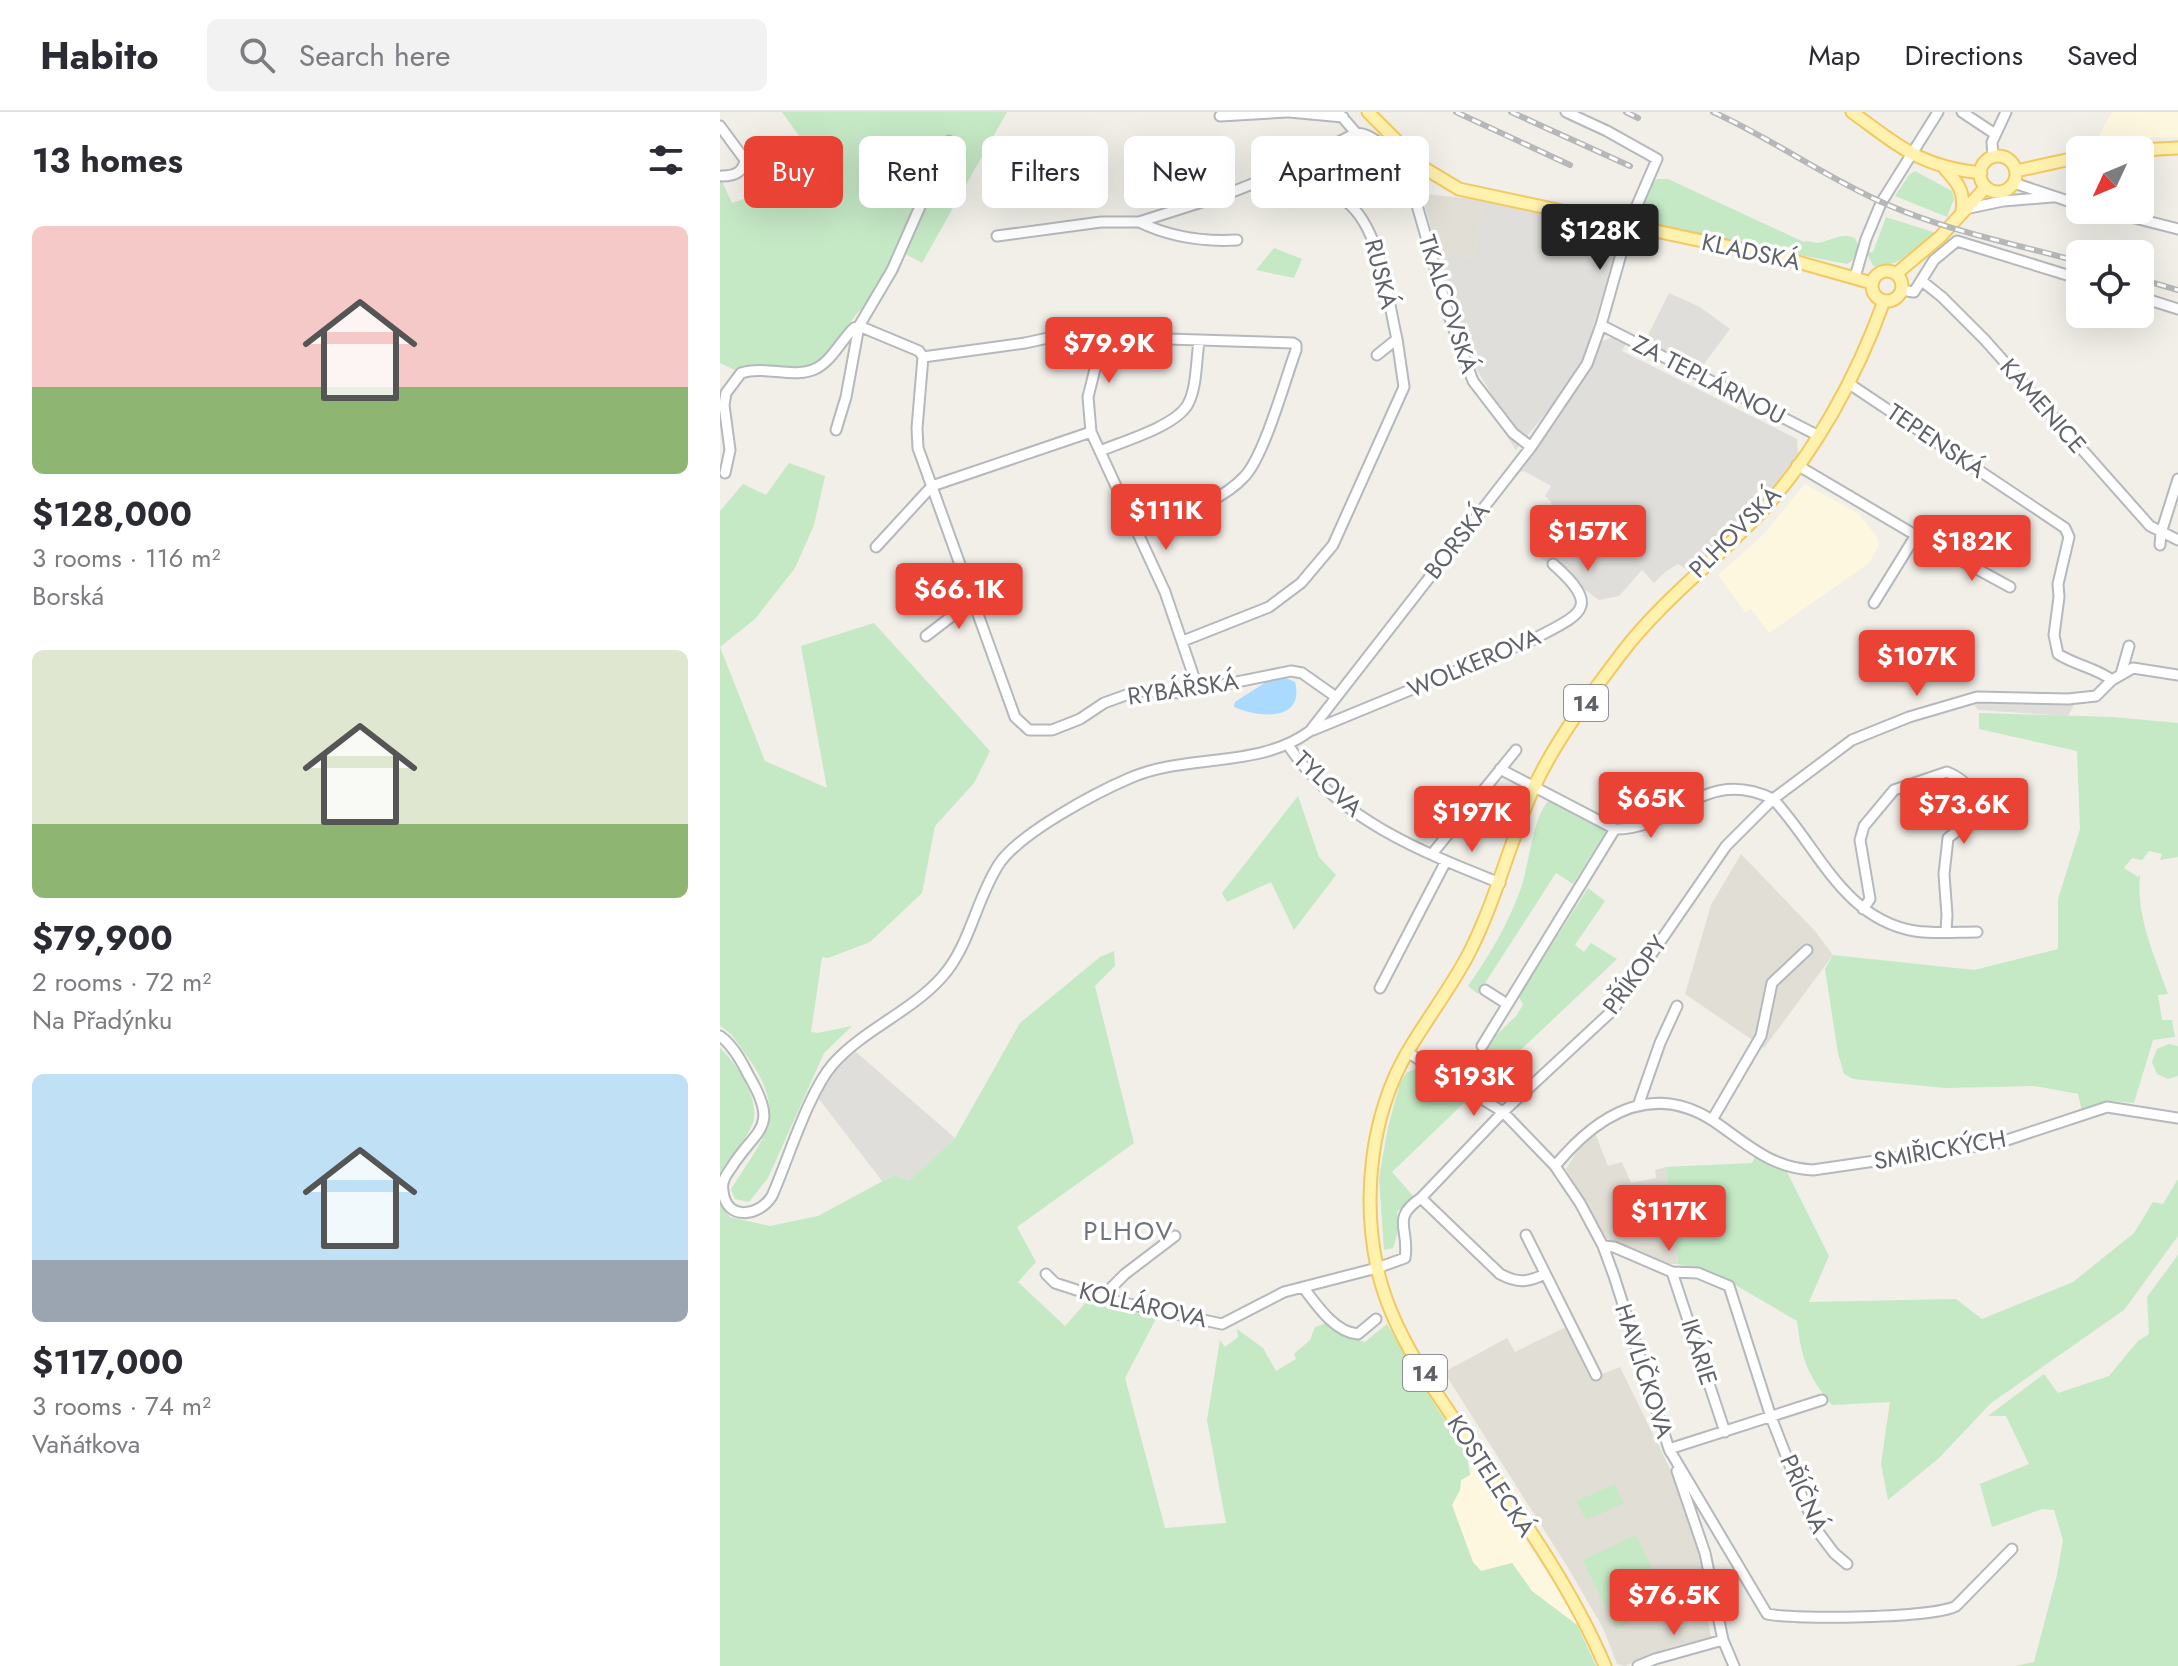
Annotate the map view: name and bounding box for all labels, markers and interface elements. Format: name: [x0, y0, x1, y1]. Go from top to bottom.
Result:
search box: [207, 19, 767, 91]
text: Habito: [40, 28, 159, 83]
icon: search: [235, 33, 279, 77]
text: Search here: [299, 34, 451, 77]
text: Map: [1808, 35, 1860, 76]
text: Directions: [1904, 35, 2023, 76]
text: Saved: [2067, 35, 2138, 76]
text: 13 homes: [32, 136, 183, 185]
chip: Buy: [744, 136, 843, 208]
chip: Rent: [859, 136, 966, 208]
chip: Filters: [982, 136, 1108, 208]
chip: New: [1124, 136, 1235, 208]
chip: Apartment: [1251, 136, 1429, 208]
north arrow: [2066, 136, 2154, 224]
map controls: [2066, 136, 2154, 328]
icon: filters: [644, 138, 688, 182]
pin: $128K: [1544, 204, 1656, 272]
text: $128K: [1560, 211, 1640, 249]
street label: KLADSKÁ: [1699, 224, 1804, 279]
street label: TKALCOVSKÁ: [1410, 230, 1487, 378]
street label: RUSKÁ: [1356, 235, 1407, 313]
button: locate: [2066, 240, 2154, 328]
icon: home: [288, 278, 432, 422]
pin: $79.9K: [1044, 317, 1174, 385]
text: $79.9K: [1063, 324, 1155, 362]
street label: ZA TEPLÁRNOU: [1627, 326, 1792, 433]
street label: KAMENICE: [1992, 350, 2095, 461]
street label: TEPENSKÁ: [1880, 395, 1993, 486]
street label: PLHOVSKÁ: [1681, 478, 1789, 586]
pin: $111K: [1110, 484, 1222, 552]
text: $128,000: [32, 490, 192, 539]
text: $111K: [1129, 491, 1203, 529]
street label: BORSKÁ: [1416, 495, 1498, 586]
pin: $157K: [1532, 505, 1644, 573]
text: $157K: [1548, 512, 1628, 550]
pin: $182K: [1916, 515, 2028, 583]
text: $182K: [1932, 522, 2012, 560]
text: 3 rooms · 116 m²: [32, 539, 221, 577]
pin: $66.1K: [894, 563, 1024, 631]
text: $66.1K: [914, 570, 1004, 608]
text: Borská: [32, 577, 104, 615]
street label: WOLKEROVA: [1402, 619, 1546, 706]
pin: $107K: [1861, 630, 1973, 698]
text: $107K: [1877, 637, 1957, 675]
street label: RYBÁŘSKÁ: [1125, 663, 1241, 714]
road number: 14: [1564, 685, 1608, 721]
icon: home: [288, 702, 432, 846]
street label: TYLOVA: [1286, 743, 1371, 825]
pin: $65K: [1604, 772, 1698, 840]
pin: $73.6K: [1899, 778, 2029, 846]
text: $65K: [1617, 779, 1685, 817]
text: $73.6K: [1918, 785, 2010, 823]
pin: $197K: [1416, 786, 1528, 854]
text: $197K: [1432, 793, 1512, 831]
text: $79,900: [32, 914, 173, 963]
street label: PŘÍKOPY: [1594, 928, 1675, 1021]
text: 2 rooms · 72 m²: [32, 963, 211, 1001]
text: Na Přadýnku: [32, 1001, 172, 1039]
pin: $193K: [1418, 1050, 1530, 1118]
text: $193K: [1433, 1057, 1515, 1095]
street label: SMIŘICKÝCH: [1871, 1121, 2009, 1178]
icon: home: [288, 1126, 432, 1270]
pin: $117K: [1613, 1185, 1725, 1253]
text: $117K: [1631, 1192, 1707, 1230]
district label: PLHOV: [1083, 1212, 1175, 1250]
street label: KOLLÁROVA: [1076, 1273, 1211, 1336]
street label: HAVLÍČKOVA: [1606, 1299, 1683, 1443]
street label: IKÁRIE: [1672, 1314, 1727, 1390]
text: $117,000: [32, 1338, 183, 1387]
road number: 14: [1403, 1355, 1447, 1391]
text: 3 rooms · 74 m²: [32, 1387, 211, 1425]
street label: KOSTELECKÁ: [1439, 1408, 1544, 1544]
text: Vaňátkova: [32, 1425, 140, 1463]
street label: PŘÍČNÁ: [1772, 1449, 1837, 1539]
pin: $76.5K: [1609, 1569, 1739, 1637]
text: $76.5K: [1628, 1576, 1720, 1614]

